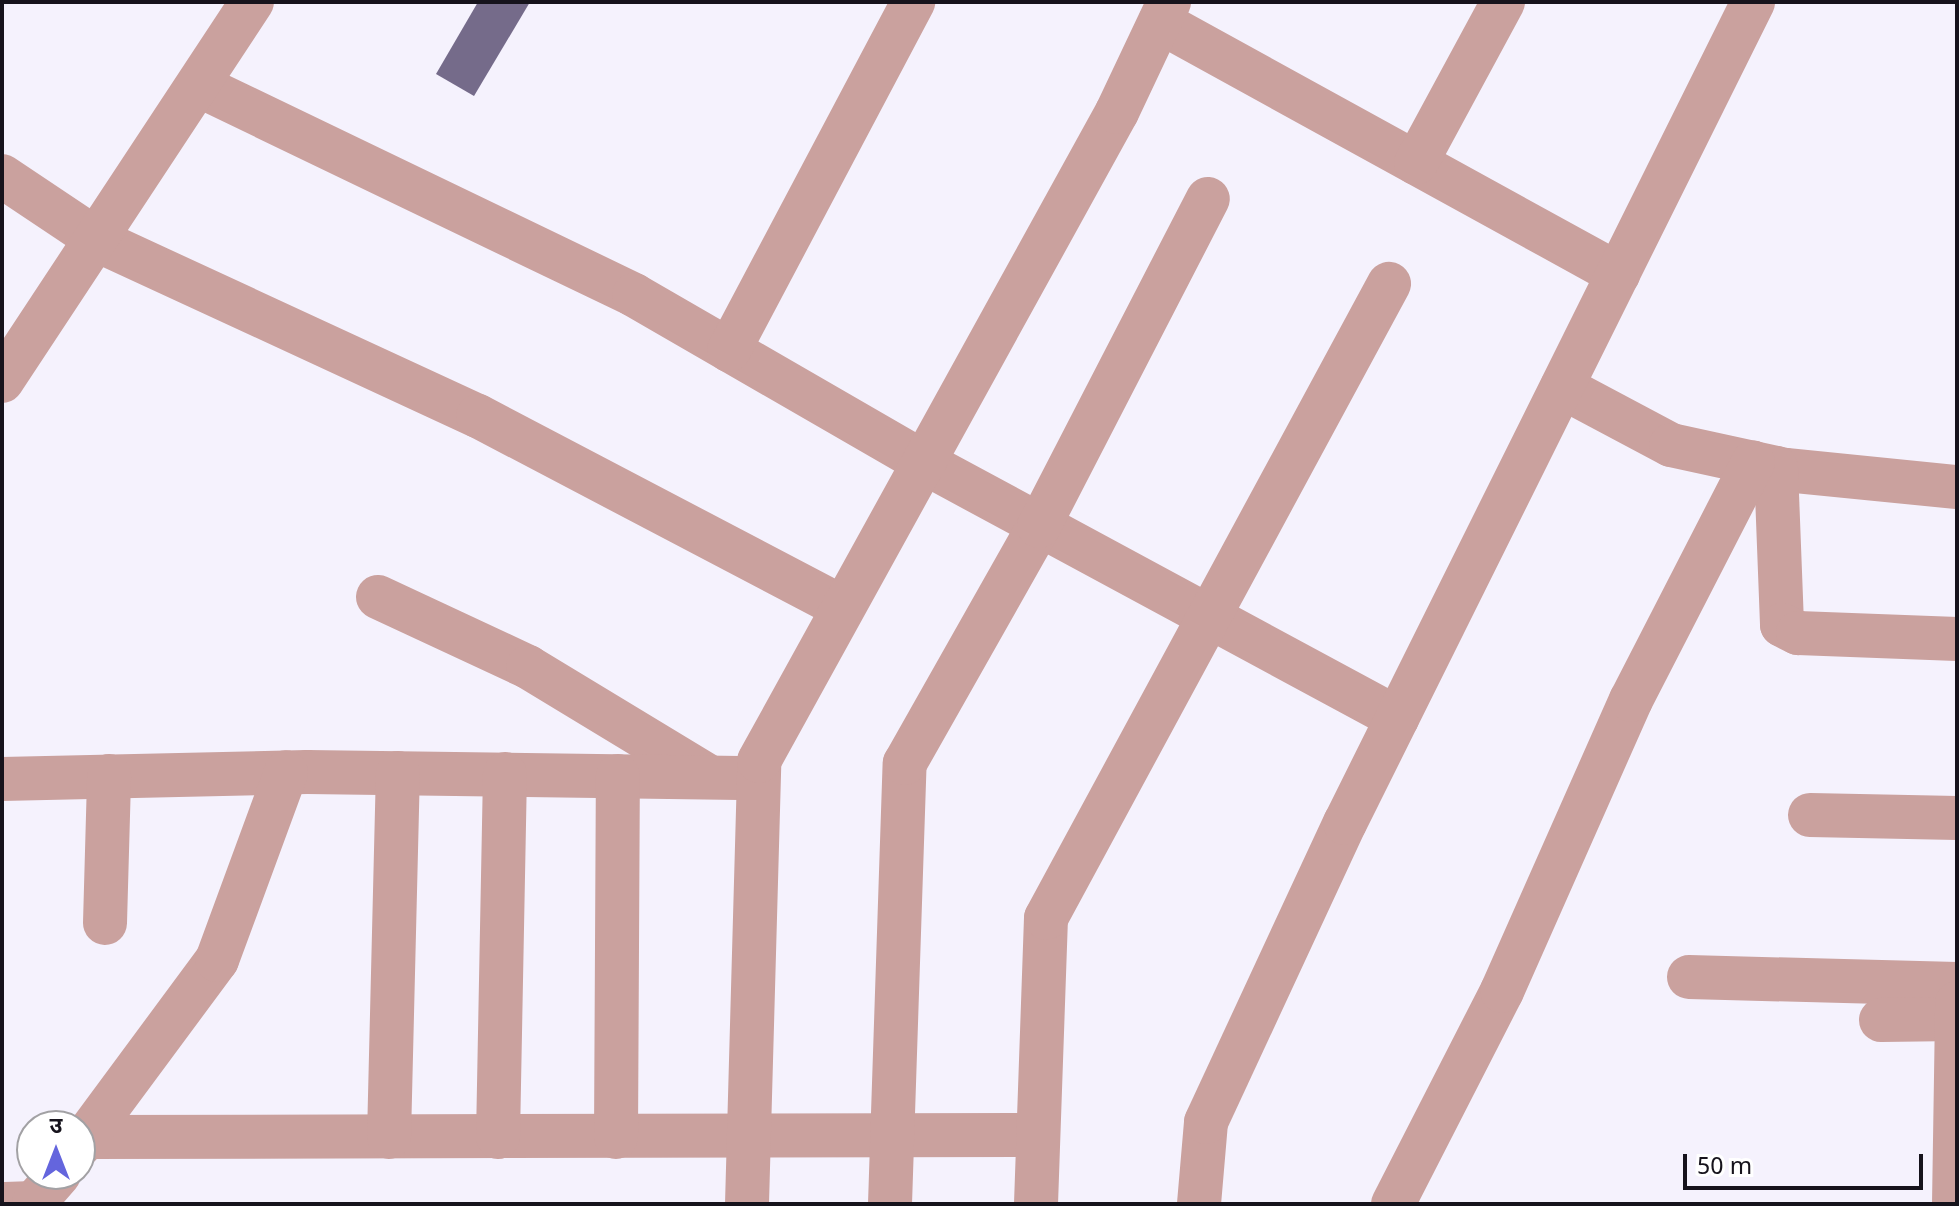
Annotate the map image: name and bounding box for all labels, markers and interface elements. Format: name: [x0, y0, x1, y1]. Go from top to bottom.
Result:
north arrow: [16, 1110, 96, 1190]
text: उ: [50, 1113, 62, 1142]
scale bar: [1687, 1138, 1927, 1188]
text: 50 m: [1697, 1152, 1752, 1184]

